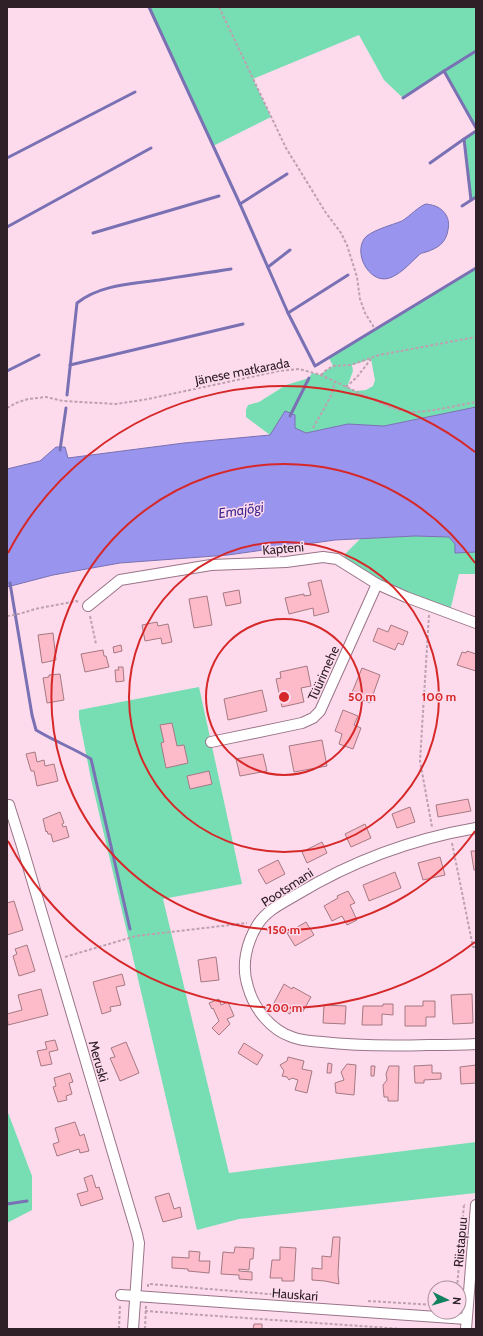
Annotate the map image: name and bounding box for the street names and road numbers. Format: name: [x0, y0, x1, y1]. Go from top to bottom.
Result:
street label: Jänese matkarada: [192, 354, 291, 388]
street label: Kapteni: [261, 538, 305, 558]
street label: Tüürimehe: [304, 643, 342, 703]
street label: Pootsmani: [258, 864, 316, 910]
street label: Meruski: [86, 1039, 112, 1083]
street label: Riistapuu: [450, 1216, 470, 1268]
street label: Hauskari: [271, 1284, 319, 1304]

